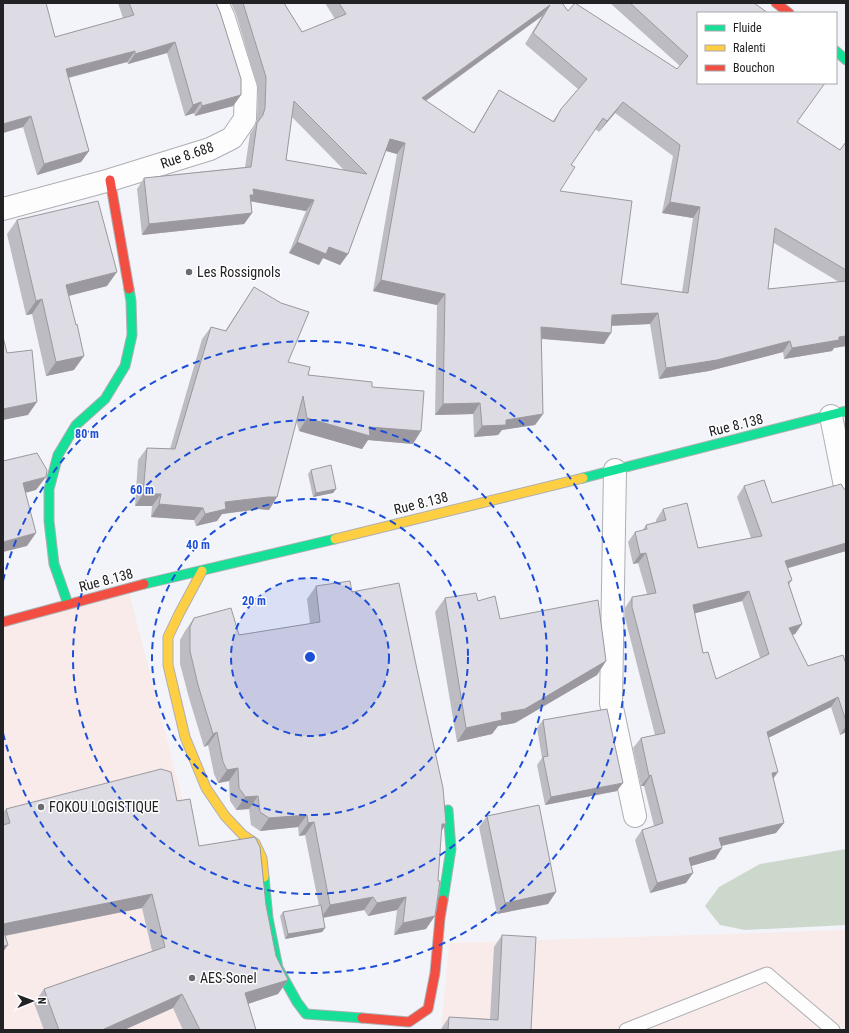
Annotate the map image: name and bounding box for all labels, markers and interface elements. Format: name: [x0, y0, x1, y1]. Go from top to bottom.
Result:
legend: [697, 12, 837, 84]
text: Fluide: [733, 21, 762, 35]
text: Ralenti: [733, 41, 766, 55]
text: Bouchon: [733, 61, 775, 75]
street label: Rue 8.688: [158, 138, 216, 172]
place label: Les Rossignols: [197, 264, 281, 280]
marker: Les Rossignols: [184, 267, 194, 277]
street label: Rue 8.138: [707, 411, 765, 439]
text: 80 m: [75, 427, 99, 441]
text: 60 m: [130, 483, 154, 497]
street label: Rue 8.138: [392, 489, 450, 517]
text: 40 m: [186, 538, 210, 552]
street label: Rue 8.138: [77, 565, 135, 595]
text: 20 m: [242, 594, 266, 608]
centre of rings: [303, 650, 317, 664]
place label: FOKOU LOGISTIQUE: [49, 799, 159, 815]
marker: FOKOU LOGISTIQUE: [36, 802, 46, 812]
place label: AES-Sonel: [200, 970, 257, 986]
marker: AES-Sonel: [187, 973, 197, 983]
north arrow: [12, 981, 52, 1021]
text: N: [35, 997, 48, 1005]

